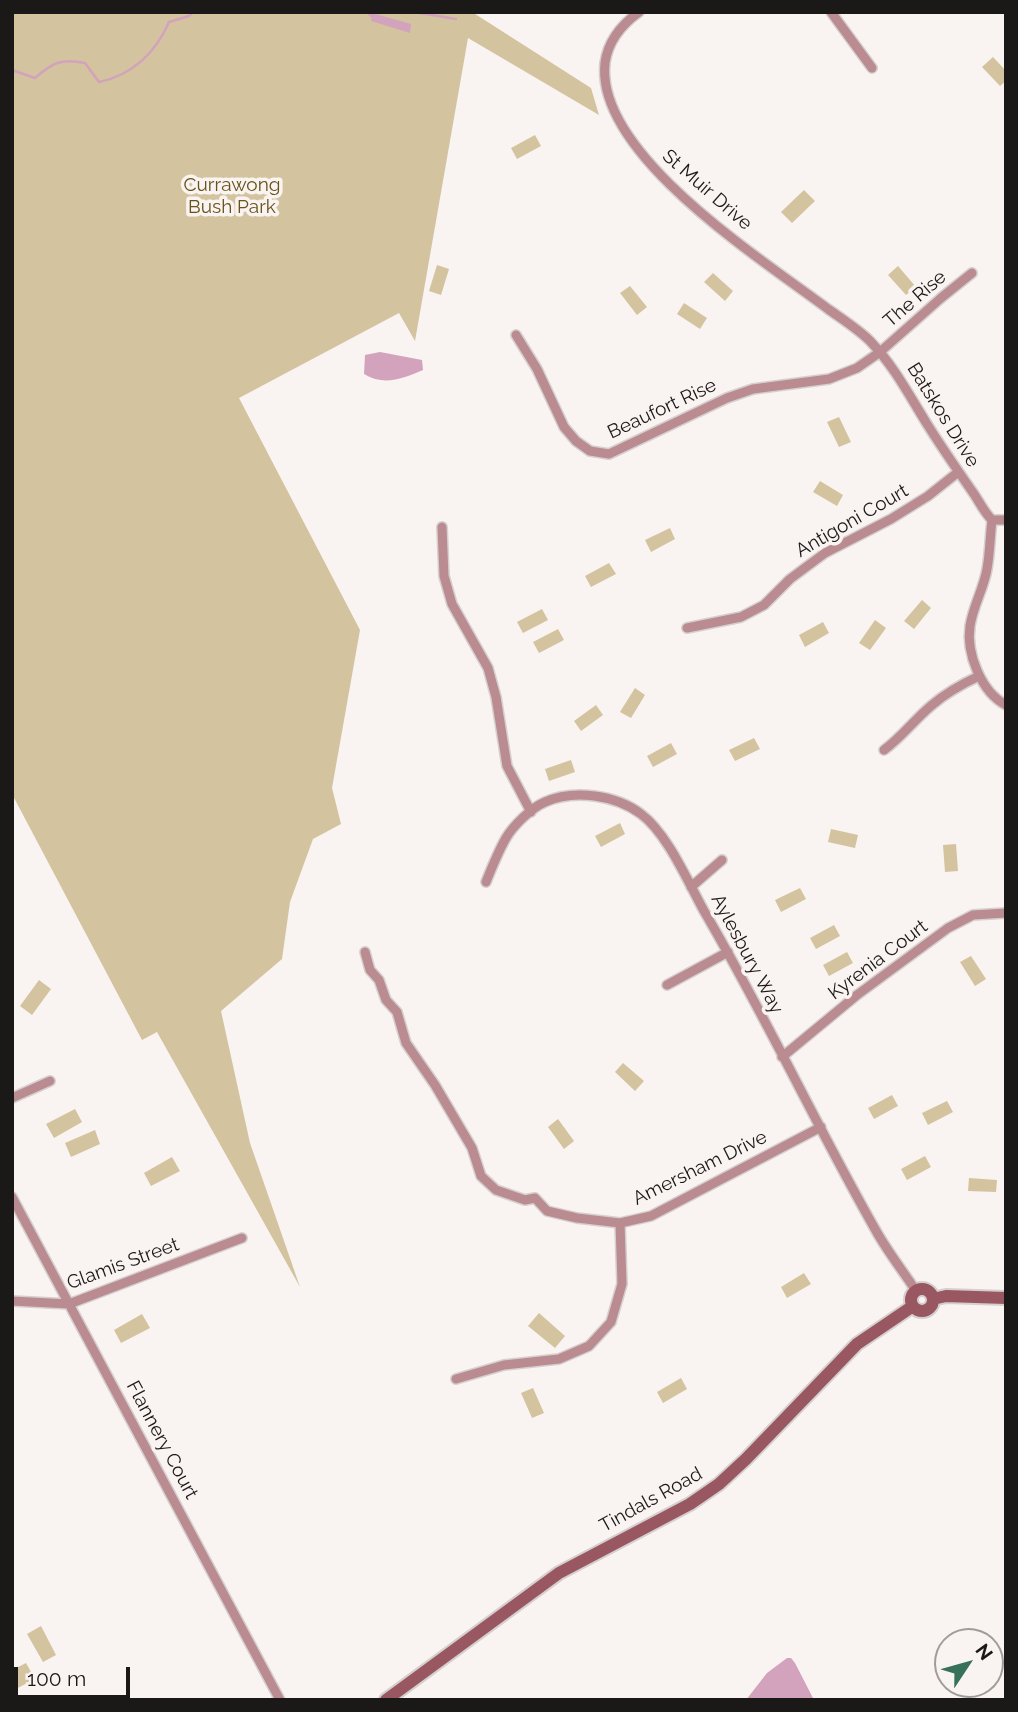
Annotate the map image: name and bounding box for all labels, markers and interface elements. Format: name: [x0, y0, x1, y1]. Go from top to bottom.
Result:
street label: St Muir Drive: [657, 145, 757, 235]
park label: Currawong Bush Park: [184, 174, 280, 218]
street label: The Rise: [879, 266, 951, 332]
street label: Batskos Drive: [902, 359, 984, 471]
street label: Beaufort Rise: [604, 374, 720, 444]
street label: Antigoni Court: [792, 480, 912, 562]
street label: Aylesbury Way: [706, 890, 788, 1018]
street label: Kyrenia Court: [824, 915, 932, 1005]
street label: Amersham Drive: [629, 1126, 771, 1210]
street label: Glamis Street: [64, 1233, 182, 1295]
street label: Flannery Court: [121, 1377, 203, 1503]
street label: Tindals Road: [596, 1462, 706, 1538]
north arrow: [934, 1628, 1004, 1698]
text: N: [971, 1640, 998, 1664]
scale bar: [18, 1652, 133, 1696]
text: 100 m: [27, 1666, 86, 1691]

